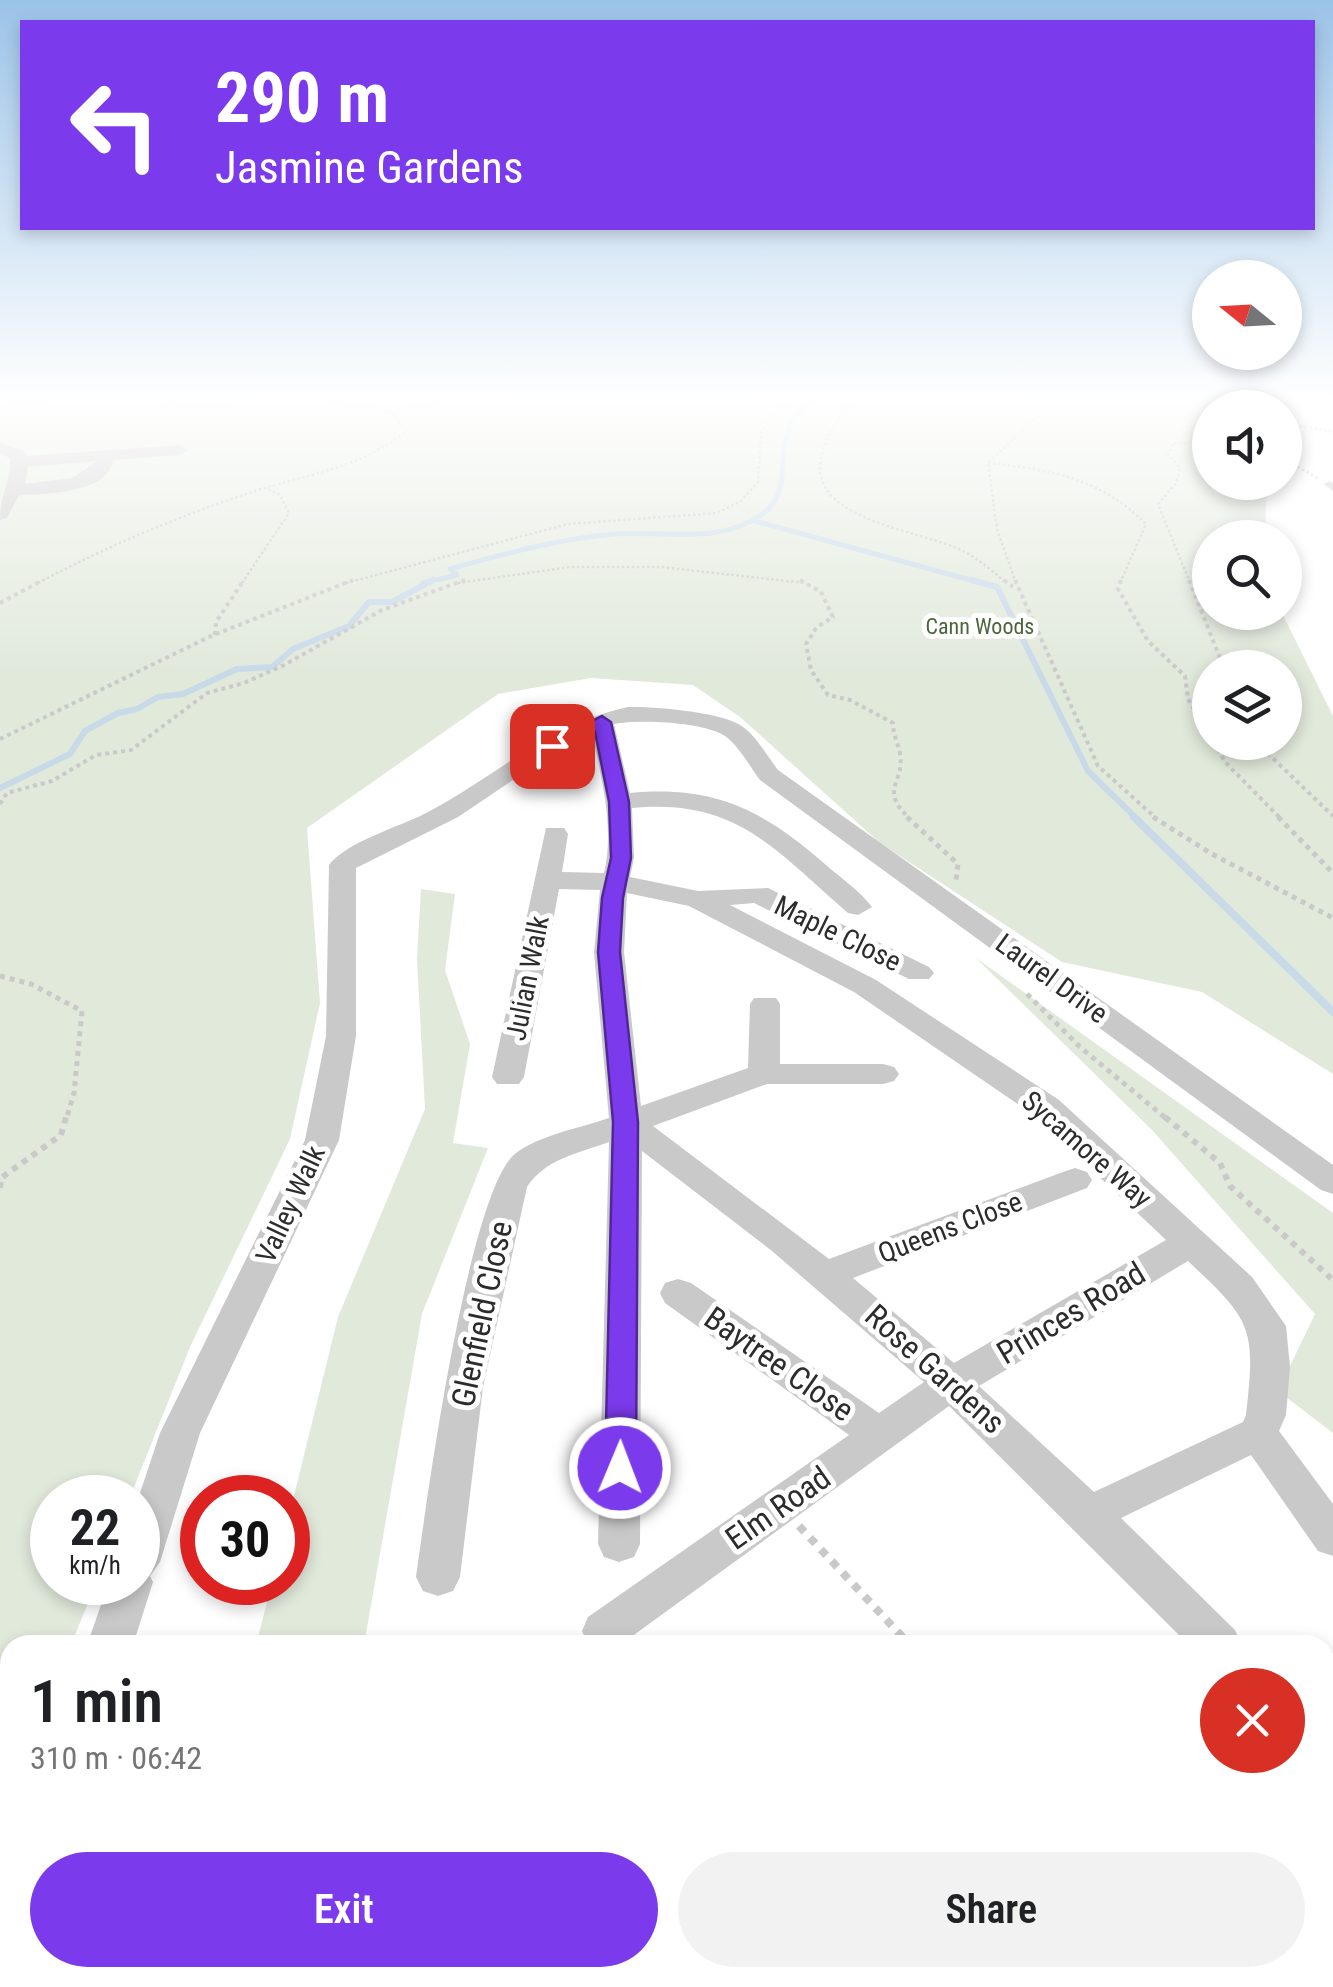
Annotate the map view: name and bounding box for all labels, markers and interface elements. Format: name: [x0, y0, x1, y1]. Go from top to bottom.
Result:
text: 290 m: [215, 57, 389, 139]
icon: left: [50, 60, 180, 190]
text: Jasmine Gardens: [215, 141, 523, 194]
north arrow: [1192, 260, 1302, 370]
map controls: [1192, 260, 1302, 760]
button: sound: [1192, 390, 1302, 500]
button: search: [1192, 520, 1302, 630]
park label: Cann Woods: [926, 614, 1034, 639]
button: layers: [1192, 650, 1302, 760]
pin: [510, 704, 595, 789]
icon: arrive: [525, 719, 580, 774]
street label: Maple Close: [769, 889, 906, 978]
street label: Julian Walk: [499, 912, 556, 1043]
street label: Laurel Drive: [989, 927, 1114, 1030]
street label: Sycamore Way: [1015, 1084, 1159, 1215]
street label: Valley Walk: [249, 1140, 332, 1268]
street label: Queens Close: [873, 1185, 1027, 1270]
street label: Glenfield Close: [444, 1218, 520, 1410]
street label: Princes Road: [990, 1254, 1152, 1372]
street label: Rose Gardens: [857, 1296, 1013, 1442]
street label: Baytree Close: [697, 1299, 861, 1429]
position arrow: [568, 1416, 672, 1520]
street label: Elm Road: [718, 1458, 838, 1558]
speed limit sign: 30: [180, 1475, 310, 1605]
text: 22: [70, 1499, 120, 1557]
text: km/h: [69, 1551, 121, 1580]
text: 1 min: [30, 1666, 163, 1737]
button: close: [1200, 1668, 1305, 1773]
text: 310 m · 06:42: [30, 1739, 202, 1777]
button: Exit: [30, 1852, 658, 1967]
button: Share: [678, 1852, 1305, 1967]

